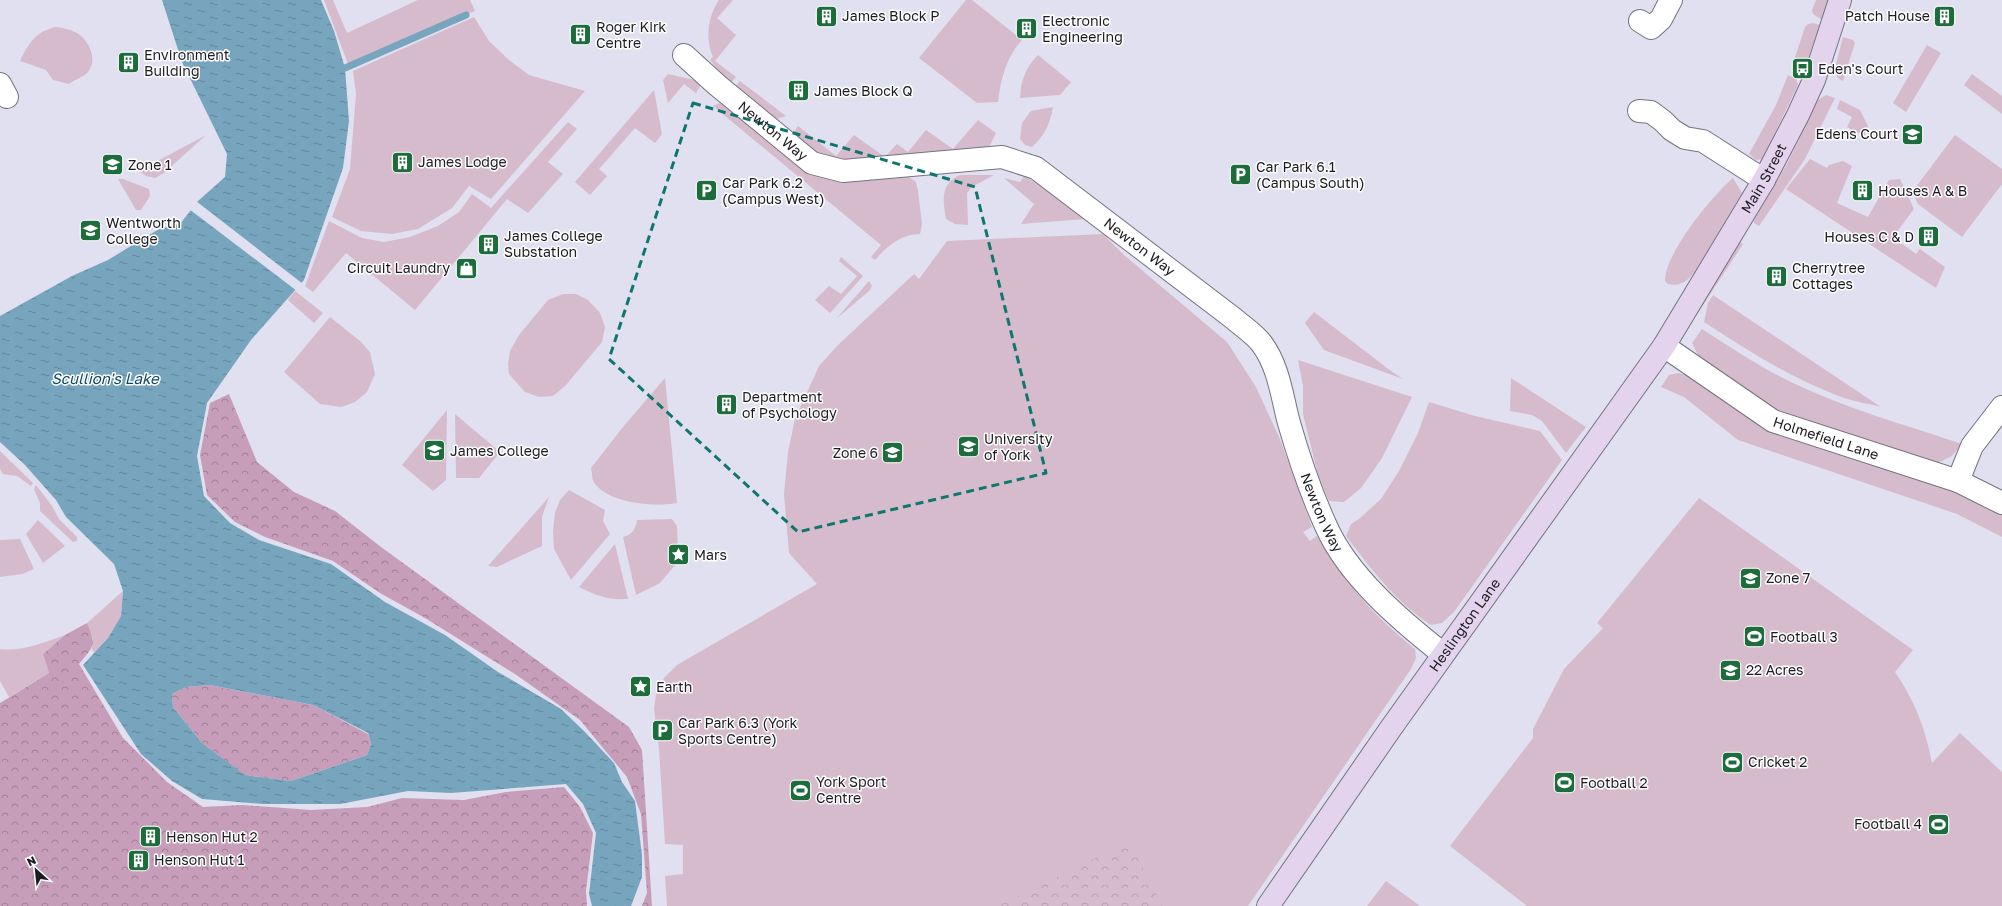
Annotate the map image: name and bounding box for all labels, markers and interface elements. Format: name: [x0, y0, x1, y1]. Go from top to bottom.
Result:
building icon: James Block P: [814, 3, 840, 29]
building icon: Patch House: [1932, 3, 1958, 29]
place label: James Block P: [842, 7, 939, 24]
place label: Patch House: [1845, 7, 1930, 24]
place label: Electronic Engineering: [1042, 12, 1123, 45]
building icon: Electronic Engineering: [1014, 16, 1040, 42]
place label: Roger Kirk Centre: [596, 18, 666, 51]
building icon: Roger Kirk Centre: [567, 22, 593, 48]
place label: Environment Building: [144, 46, 229, 79]
building icon: Environment Building: [115, 50, 141, 76]
bus stop icon: Eden's Court: [1790, 56, 1816, 82]
place label: Eden's Court: [1818, 60, 1903, 77]
building icon: James Block Q: [786, 78, 812, 104]
place label: James Block Q: [814, 82, 913, 99]
street label: Newton Way: [735, 97, 812, 164]
school or university icon: Edens Court: [1900, 121, 1926, 147]
place label: Edens Court: [1816, 125, 1898, 142]
street label: Main Street: [1737, 140, 1790, 216]
building icon: James Lodge: [389, 149, 415, 175]
school or university icon: Zone 1: [100, 152, 126, 178]
place label: James Lodge: [418, 153, 507, 170]
place label: Zone 1: [128, 156, 172, 173]
place label: Car Park 6.1 (Campus South): [1256, 158, 1365, 191]
parking icon: Car Park 6.1 (Campus South): [1227, 162, 1253, 188]
place label: Car Park 6.2 (Campus West): [722, 174, 824, 207]
parking icon: Car Park 6.2 (Campus West): [693, 178, 719, 204]
building icon: Houses A & B: [1849, 178, 1875, 204]
place label: Houses A & B: [1878, 182, 1967, 199]
place label: Wentworth College: [106, 214, 181, 247]
street label: Newton Way: [1101, 214, 1179, 279]
school or university icon: Wentworth College: [78, 218, 104, 244]
building icon: Houses C & D: [1916, 224, 1942, 250]
place label: James College Substation: [504, 227, 603, 260]
place label: Houses C & D: [1824, 228, 1914, 245]
building icon: James College Substation: [475, 231, 501, 257]
shop icon: Circuit Laundry: [453, 255, 479, 281]
place label: Circuit Laundry: [347, 259, 450, 276]
place label: Cherrytree Cottages: [1792, 259, 1865, 292]
building icon: Cherrytree Cottages: [1764, 263, 1790, 289]
water label: Scullion's Lake: [51, 369, 160, 387]
place label: Department of Psychology: [742, 388, 837, 421]
building icon: Department of Psychology: [713, 392, 739, 418]
street label: Holmefield Lane: [1771, 413, 1881, 463]
place label: University of York: [984, 430, 1053, 463]
school or university icon: University of York: [955, 434, 981, 460]
school or university icon: James College: [422, 438, 448, 464]
school or university icon: Zone 6: [880, 440, 906, 466]
place label: James College: [450, 442, 549, 459]
place label: Zone 6: [833, 444, 878, 461]
street label: Newton Way: [1297, 470, 1347, 555]
place icon: Mars: [665, 542, 691, 568]
place label: Mars: [694, 546, 727, 563]
school or university icon: Zone 7: [1737, 565, 1763, 591]
place label: Zone 7: [1766, 569, 1810, 586]
street label: Heslington Lane: [1425, 575, 1503, 675]
sports icon: Football 3: [1741, 624, 1767, 650]
place label: Football 3: [1770, 628, 1838, 645]
school or university icon: 22 Acres: [1717, 657, 1743, 683]
place label: 22 Acres: [1746, 661, 1803, 678]
place icon: Earth: [628, 674, 654, 700]
place label: Earth: [656, 678, 692, 695]
place label: Car Park 6.3 (York Sports Centre): [678, 714, 798, 747]
parking icon: Car Park 6.3 (York Sports Centre): [650, 718, 676, 744]
sports icon: Cricket 2: [1719, 749, 1745, 775]
place label: Cricket 2: [1748, 753, 1807, 770]
sports icon: Football 2: [1552, 770, 1578, 796]
place label: York Sport Centre: [816, 773, 886, 806]
place label: Football 2: [1580, 774, 1648, 791]
sports icon: York Sport Centre: [788, 777, 814, 803]
sports icon: Football 4: [1925, 811, 1951, 837]
place label: Football 4: [1854, 815, 1922, 832]
building icon: Henson Hut 2: [138, 824, 164, 850]
place label: Henson Hut 2: [166, 828, 258, 845]
building icon: Henson Hut 1: [126, 847, 152, 873]
north arrow: [16, 850, 56, 890]
place label: Henson Hut 1: [154, 851, 245, 868]
text: N: [25, 853, 38, 868]

